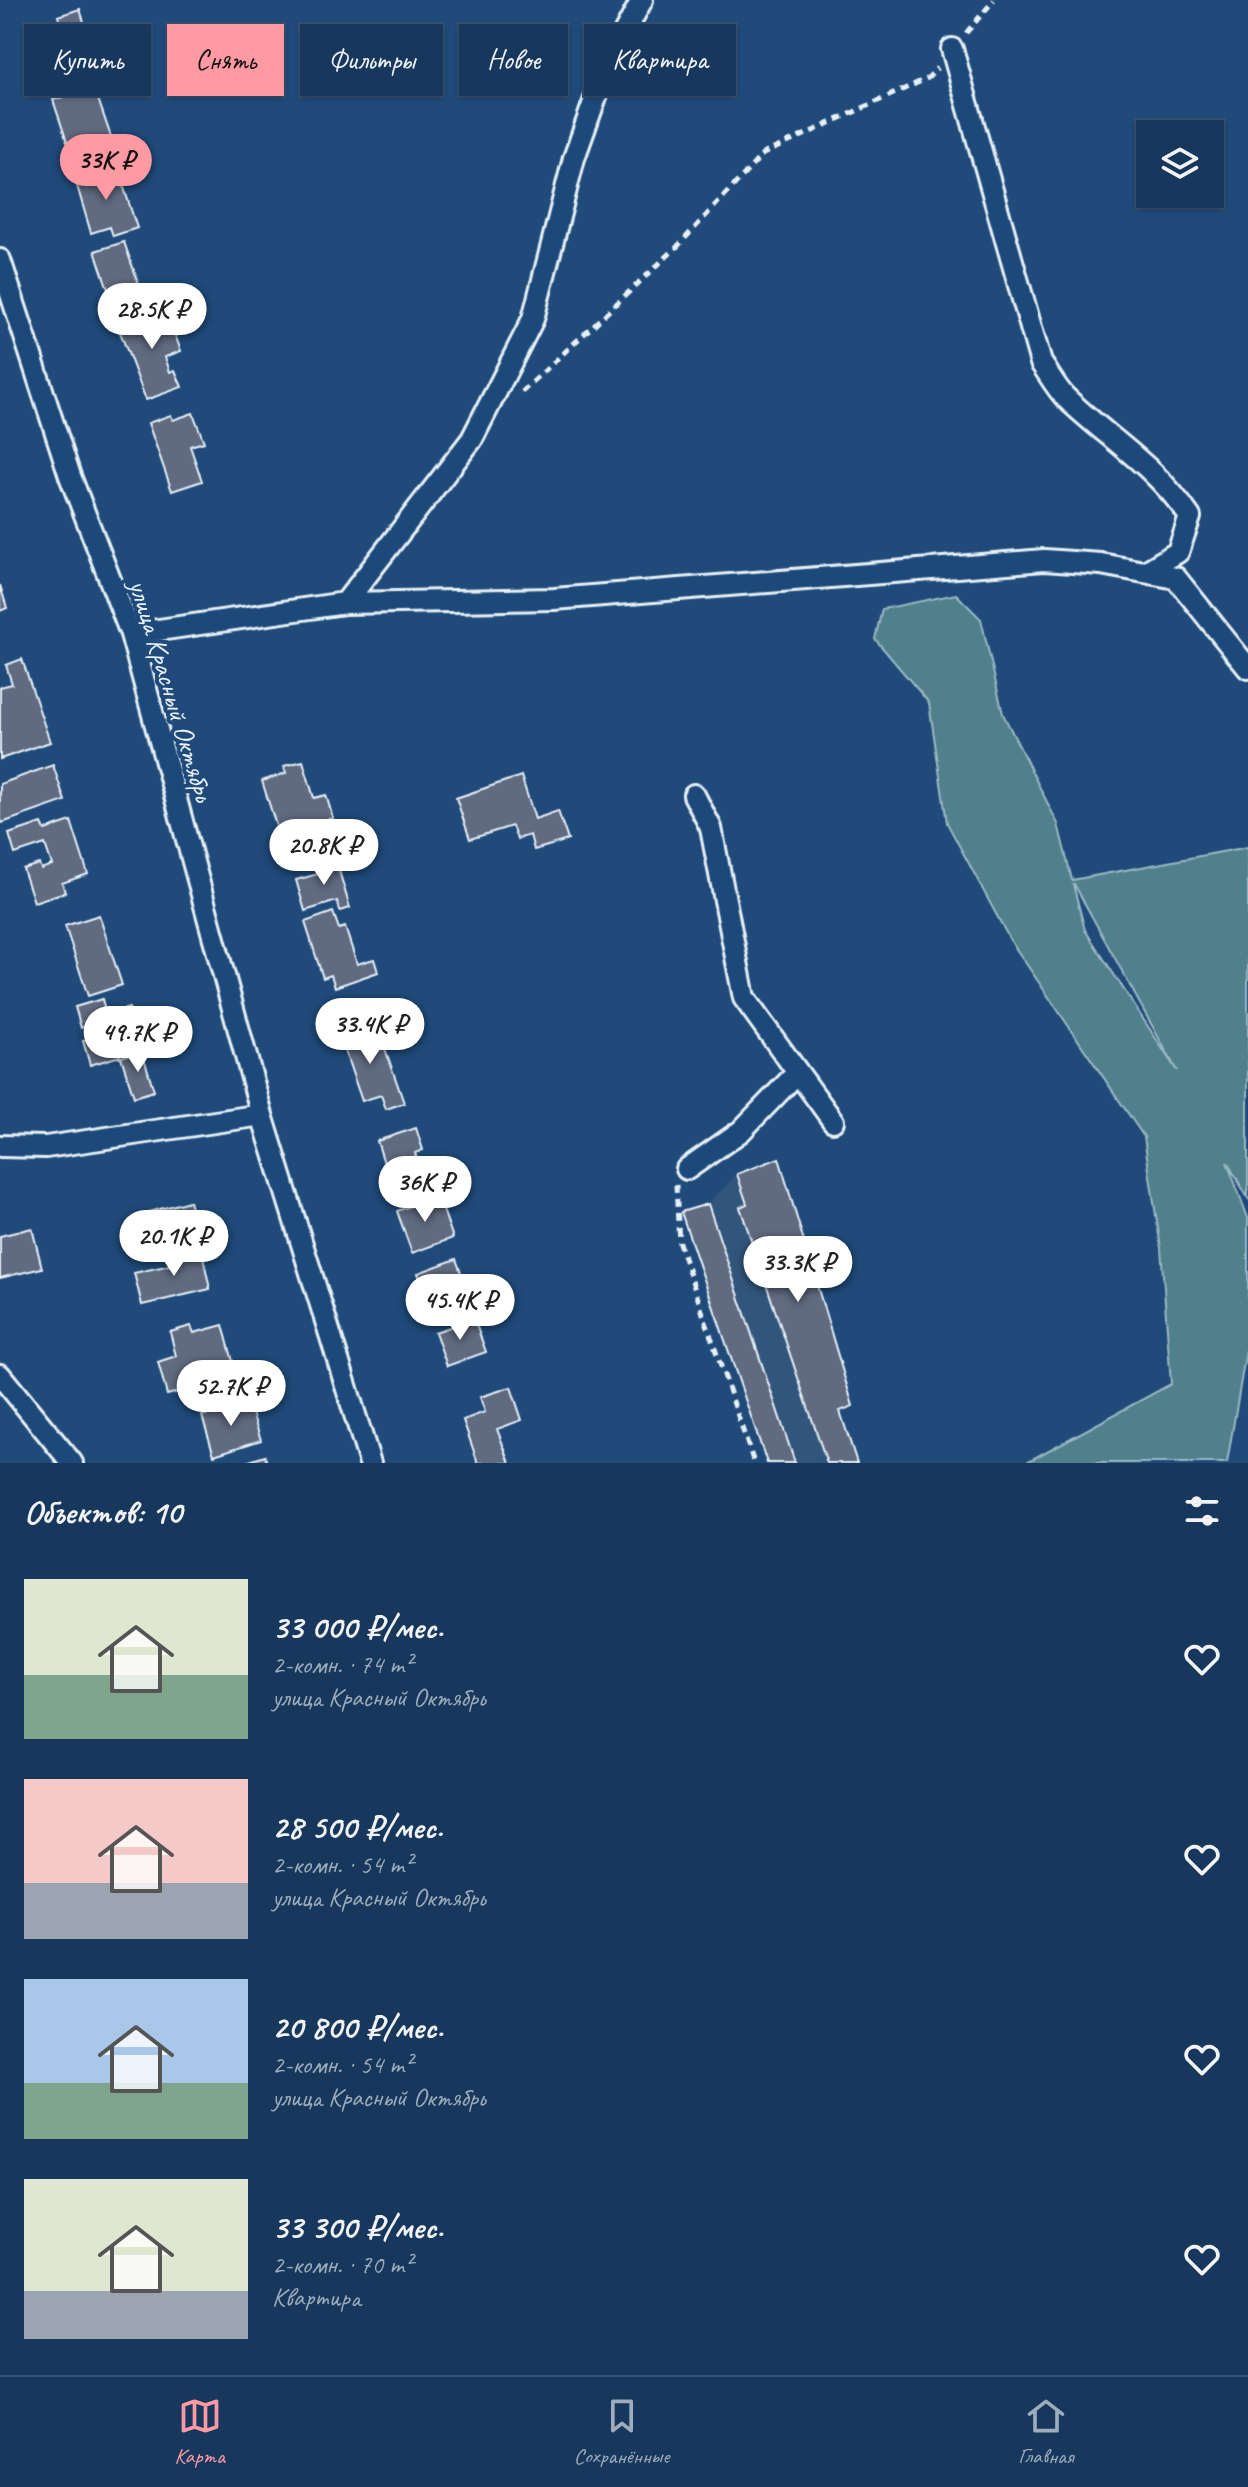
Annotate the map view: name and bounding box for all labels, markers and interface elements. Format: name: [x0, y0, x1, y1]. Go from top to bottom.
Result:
chip: Купить: [24, 24, 151, 96]
chip: Снять: [167, 24, 284, 96]
chip: Фильтры: [300, 24, 443, 96]
chip: Новое: [459, 24, 568, 96]
chip: Квартира: [584, 24, 736, 96]
map controls: [1136, 120, 1224, 208]
button: layers: [1136, 120, 1224, 208]
pin: 33K ₽: [50, 134, 162, 202]
text: 33K ₽: [78, 143, 134, 176]
pin: 28.5K ₽: [78, 283, 226, 351]
text: 28.5K ₽: [116, 292, 188, 325]
street label: улица Красный Октябрь: [121, 573, 223, 807]
pin: 20.8K ₽: [250, 819, 398, 887]
text: 20.8K ₽: [287, 828, 361, 861]
pin: 33.4K ₽: [296, 998, 444, 1066]
pin: 49.7K ₽: [64, 1006, 212, 1074]
text: 33.4K ₽: [333, 1007, 407, 1040]
text: 49.7K ₽: [102, 1015, 174, 1048]
pin: 36K ₽: [369, 1156, 481, 1224]
text: 36K ₽: [397, 1165, 453, 1198]
pin: 20.1K ₽: [100, 1210, 248, 1278]
text: 20.1K ₽: [137, 1219, 211, 1252]
pin: 33.3K ₽: [724, 1236, 872, 1304]
text: 33.3K ₽: [761, 1245, 835, 1278]
pin: 45.4K ₽: [386, 1274, 534, 1342]
text: 45.4K ₽: [424, 1283, 496, 1316]
pin: 52.7K ₽: [157, 1360, 305, 1428]
text: 52.7K ₽: [195, 1369, 267, 1402]
icon: filters: [1180, 1489, 1224, 1533]
text: Объектов: 10: [24, 1490, 182, 1533]
text: 33 000 ₽/мес.: [272, 1605, 443, 1648]
icon: home: [88, 1611, 184, 1707]
icon: heart: [1180, 1637, 1224, 1681]
text: 2-комн. · 74 m²: [272, 1648, 412, 1681]
text: улица Красный Октябрь: [272, 1681, 485, 1714]
text: 28 500 ₽/мес.: [272, 1805, 443, 1848]
icon: home: [88, 1811, 184, 1907]
icon: heart: [1180, 1837, 1224, 1881]
text: 2-комн. · 54 m²: [272, 1848, 412, 1881]
text: улица Красный Октябрь: [272, 1881, 485, 1914]
text: 20 800 ₽/мес.: [272, 2005, 443, 2048]
icon: home: [88, 2011, 184, 2107]
icon: heart: [1180, 2037, 1224, 2081]
text: 2-комн. · 54 m²: [272, 2048, 412, 2081]
text: улица Красный Октябрь: [272, 2081, 485, 2114]
text: 33 300 ₽/мес.: [272, 2205, 443, 2248]
icon: home: [88, 2211, 184, 2307]
icon: heart: [1180, 2237, 1224, 2281]
text: 2-комн. · 70 m²: [272, 2248, 412, 2281]
text: Квартира: [272, 2281, 361, 2314]
tab: Карта: [175, 2394, 225, 2470]
tab: Сохранённые: [574, 2394, 669, 2470]
tab: Главная: [1018, 2394, 1073, 2470]

